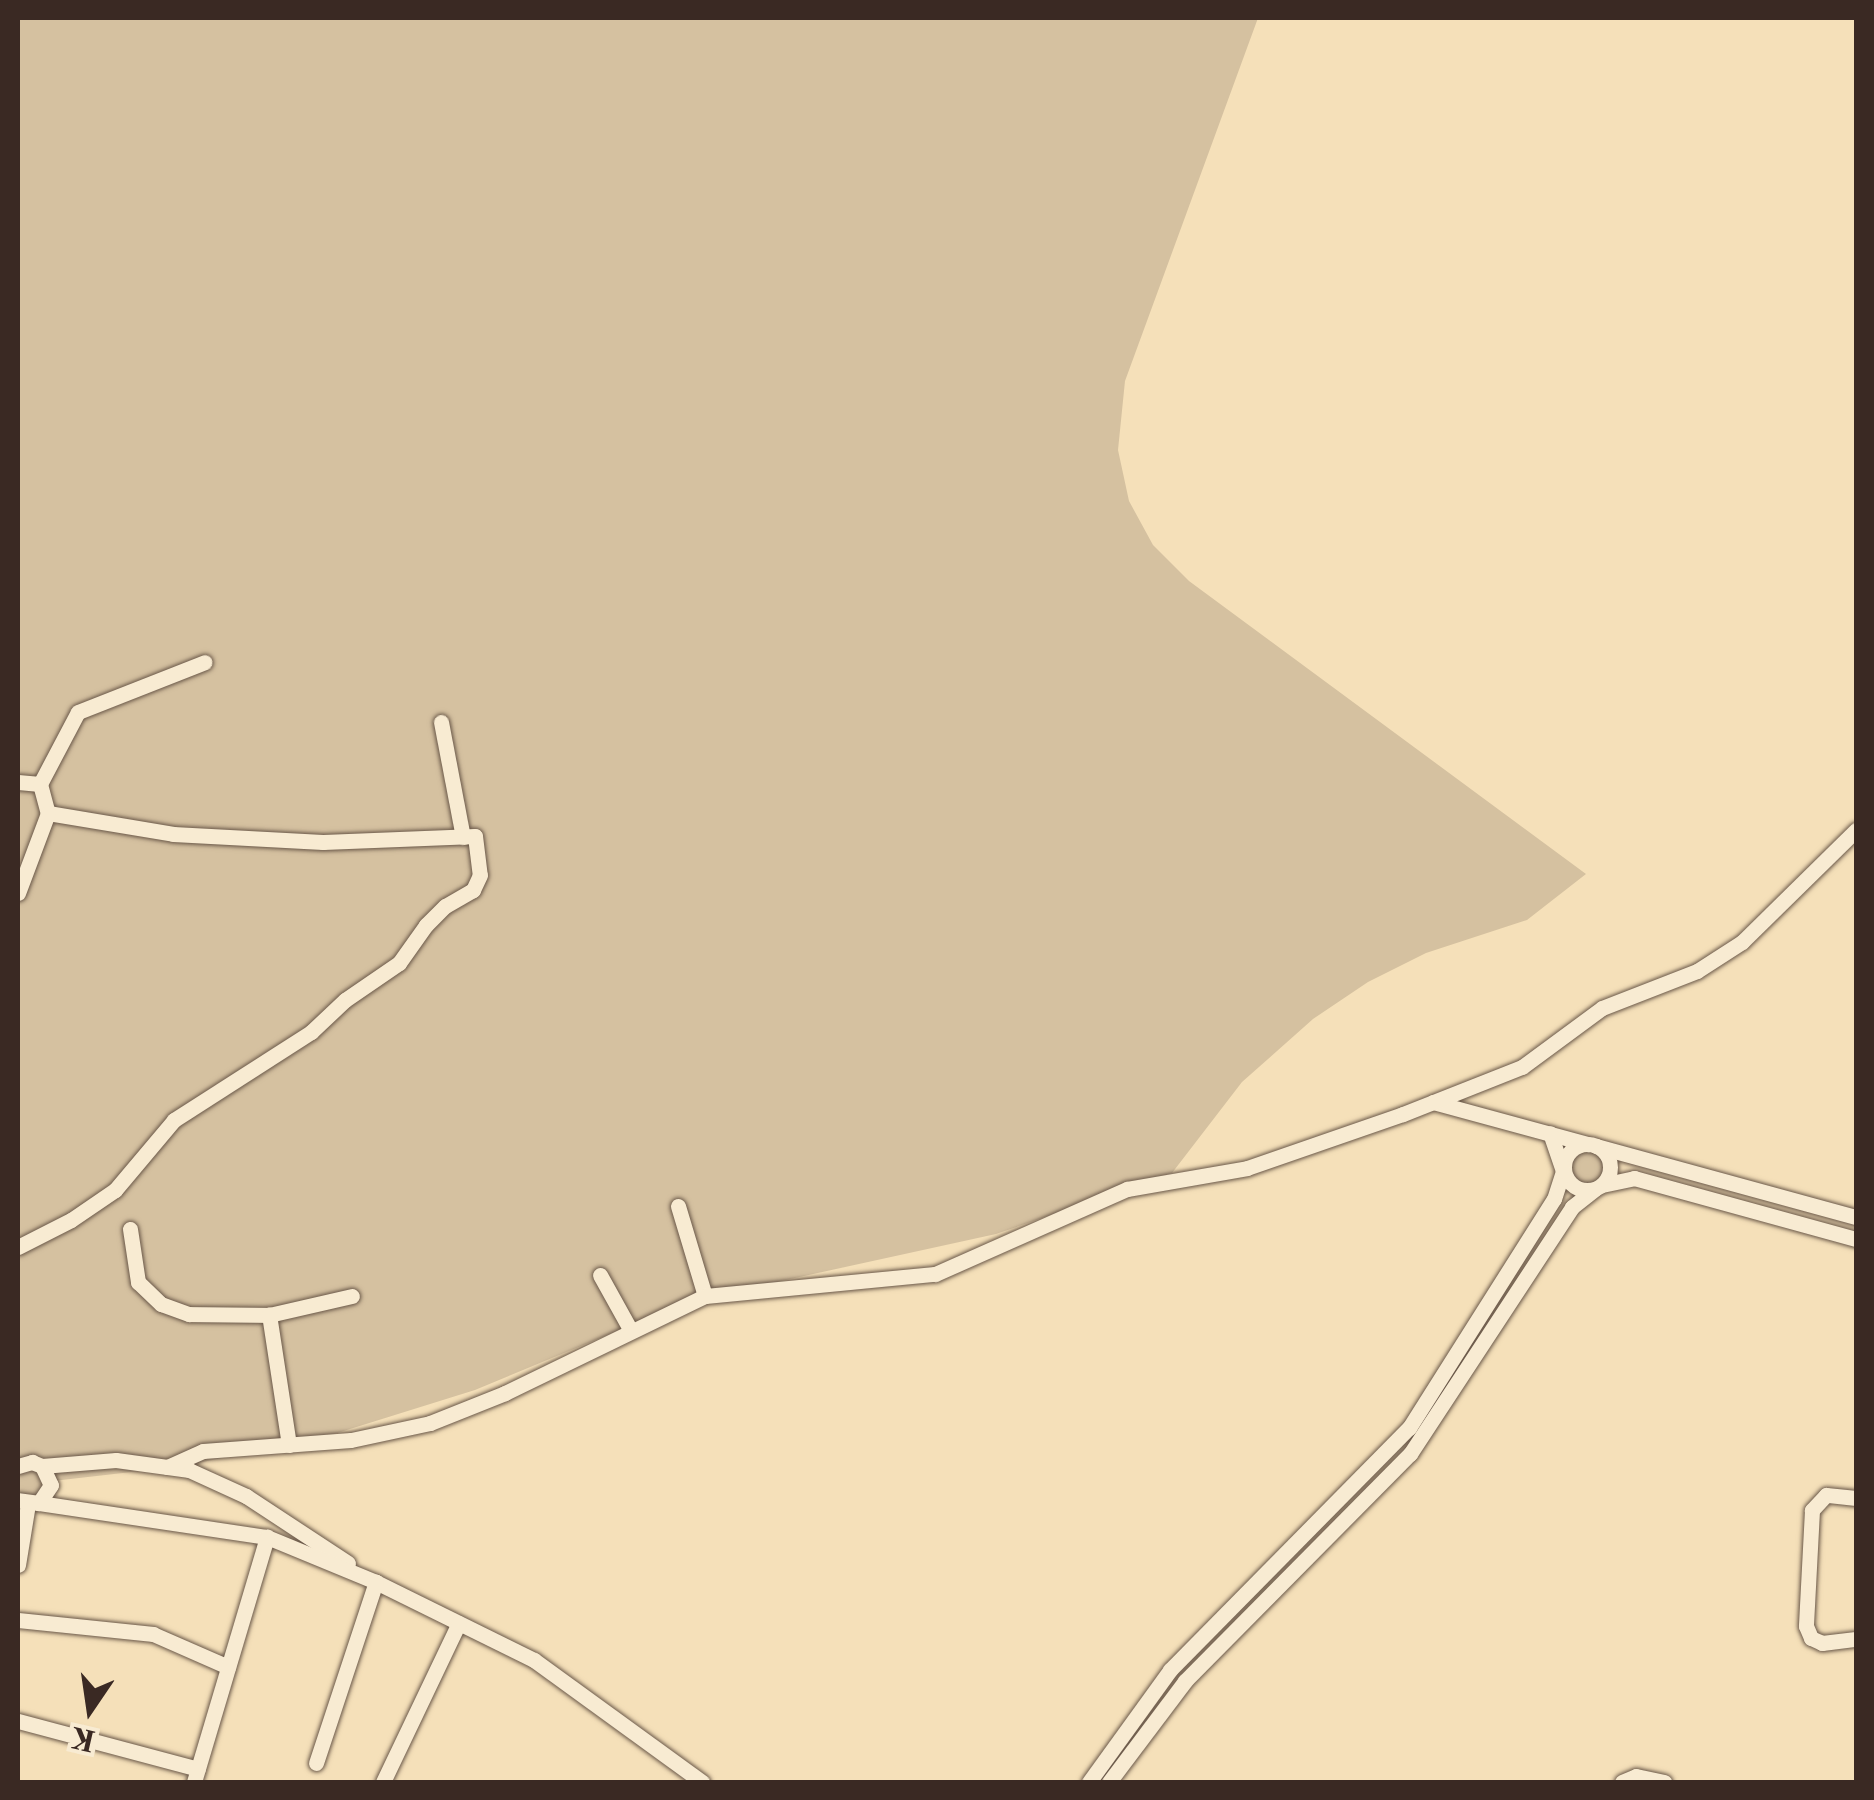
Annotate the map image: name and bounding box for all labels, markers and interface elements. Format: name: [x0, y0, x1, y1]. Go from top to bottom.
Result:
north arrow: [40, 1660, 140, 1760]
text: K: [69, 1720, 98, 1758]

